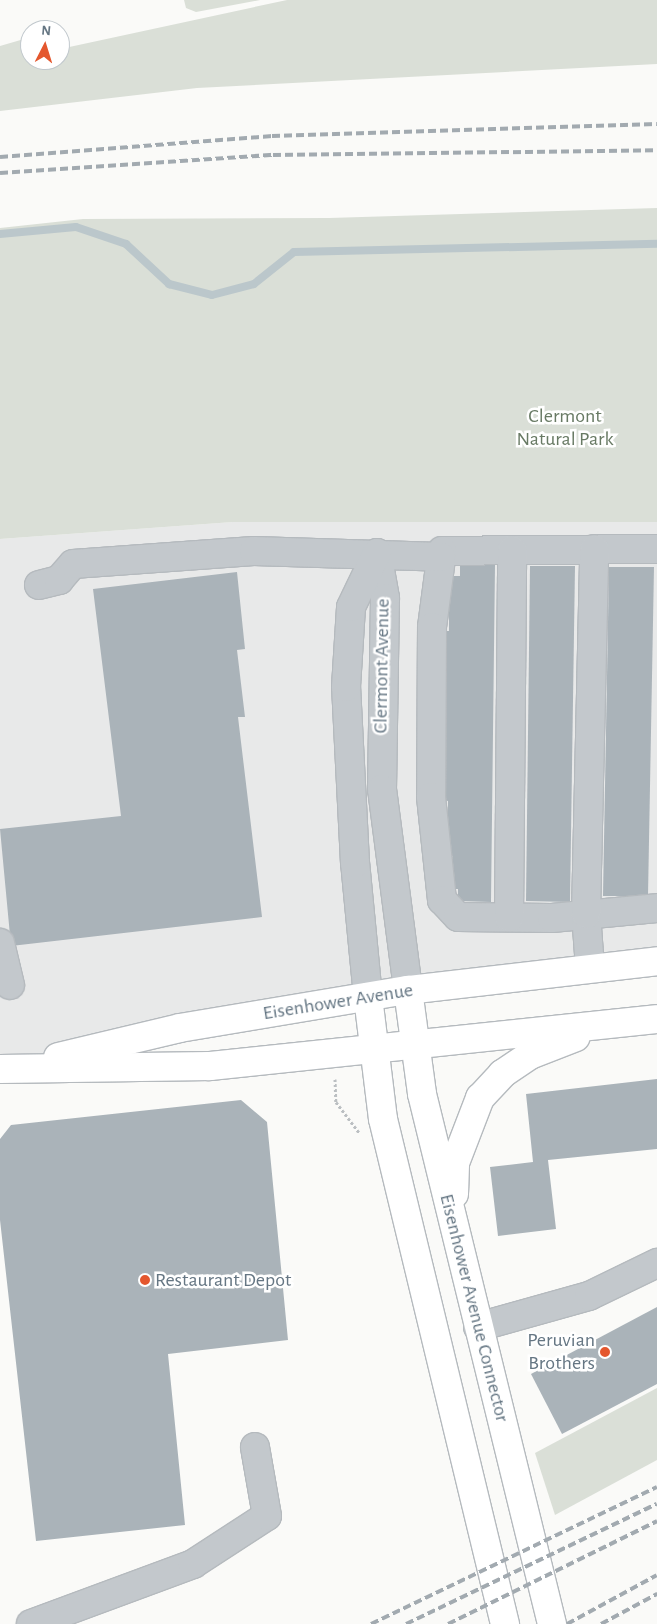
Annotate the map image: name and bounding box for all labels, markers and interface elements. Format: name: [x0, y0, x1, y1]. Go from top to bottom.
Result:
north arrow: [20, 20, 70, 70]
text: N: [41, 24, 52, 38]
park label: Clermont Natural Park: [516, 405, 614, 452]
street label: Clermont Avenue: [369, 598, 395, 734]
street label: Eisenhower Avenue: [261, 978, 415, 1026]
street label: Eisenhower Avenue Connector: [434, 1191, 514, 1425]
place label: Restaurant Depot: [155, 1268, 291, 1292]
marker: Restaurant Depot: [139, 1274, 151, 1286]
place label: Peruvian Brothers: [527, 1328, 595, 1375]
marker: Peruvian Brothers: [599, 1346, 611, 1358]

